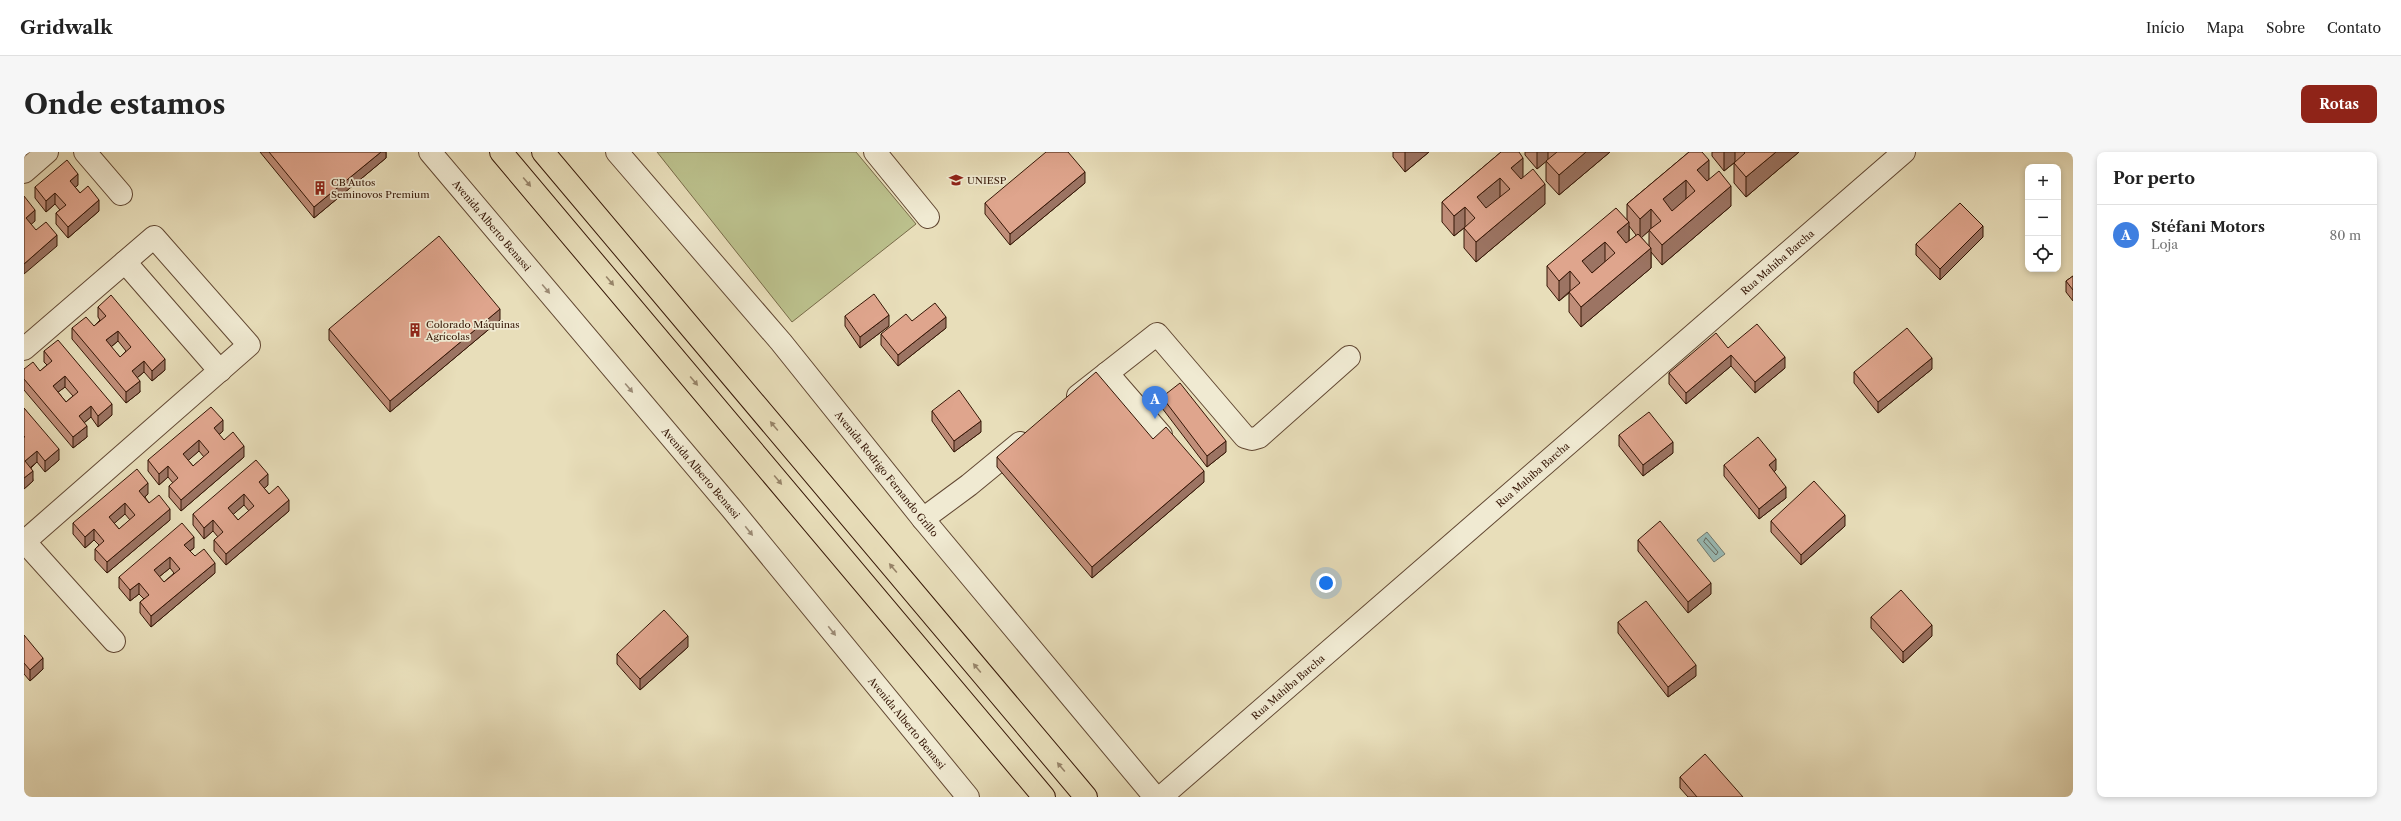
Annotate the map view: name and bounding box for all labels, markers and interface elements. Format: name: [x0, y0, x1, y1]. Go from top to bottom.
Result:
text: Gridwalk: [20, 16, 113, 39]
text: Início: [2146, 19, 2185, 37]
text: Mapa: [2207, 19, 2244, 37]
text: Sobre: [2266, 19, 2305, 37]
text: Contato: [2327, 19, 2381, 37]
button: Rotas: [2301, 85, 2377, 123]
text: Onde estamos: [24, 87, 225, 121]
map controls: [2025, 164, 2061, 272]
button: +: [2025, 164, 2061, 200]
text: Por perto: [2113, 168, 2195, 188]
school or university icon: UNIESP: [948, 172, 964, 188]
place label: UNIESP: [967, 174, 1007, 187]
place label: CB Autos Seminovos Premium: [331, 176, 430, 201]
street label: Avenida Alberto Benassi: [449, 176, 534, 273]
one-way arrow: [522, 176, 531, 187]
building icon: CB Autos Seminovos Premium: [312, 180, 328, 196]
button: −: [2025, 200, 2061, 236]
text: Stéfani Motors: [2151, 217, 2265, 236]
street label: Rua Mahiba Barcha: [1738, 226, 1817, 297]
text: A: [2121, 227, 2131, 243]
text: 80 m: [2329, 227, 2361, 243]
button: locate: [2025, 236, 2061, 272]
text: Loja: [2151, 236, 2178, 252]
one-way arrow: [606, 276, 615, 287]
one-way arrow: [541, 284, 550, 294]
place label: Colorado Máquinas Agrícolas: [425, 318, 520, 343]
building icon: Colorado Máquinas Agrícolas: [407, 322, 423, 338]
one-way arrow: [689, 375, 698, 386]
one-way arrow: [625, 383, 634, 394]
pin: A: [1142, 386, 1168, 419]
street label: Avenida Rodrigo Fernando Grillo: [832, 407, 941, 539]
one-way arrow: [769, 421, 778, 431]
street label: Avenida Alberto Benassi: [658, 424, 743, 521]
street label: Rua Mahiba Barcha: [1493, 439, 1572, 510]
one-way arrow: [773, 475, 782, 486]
one-way arrow: [745, 525, 754, 536]
one-way arrow: [889, 563, 898, 574]
your location: [1316, 573, 1336, 593]
one-way arrow: [827, 626, 836, 636]
street label: Rua Mahiba Barcha: [1248, 651, 1328, 722]
one-way arrow: [972, 662, 981, 673]
street label: Avenida Alberto Benassi: [865, 673, 949, 771]
one-way arrow: [1056, 762, 1065, 773]

